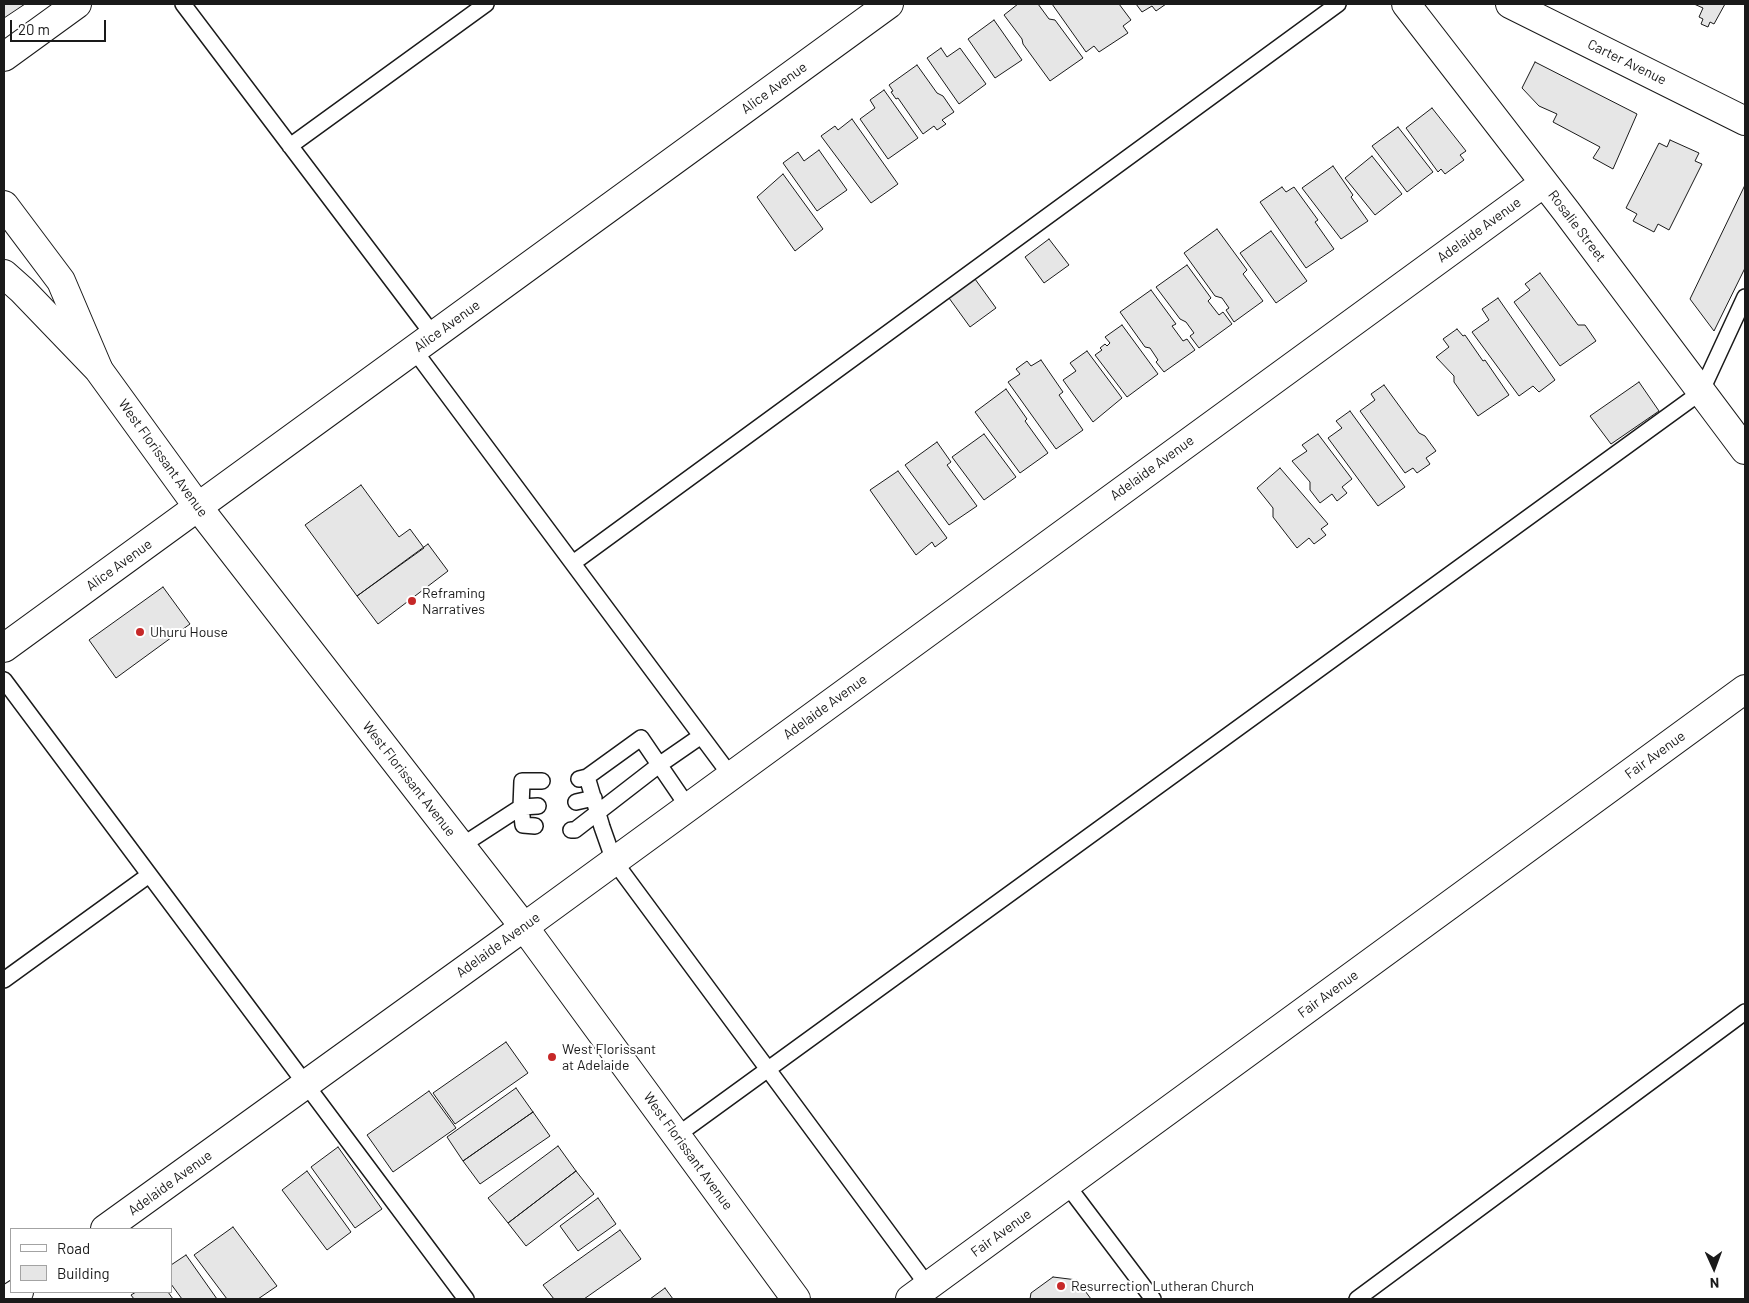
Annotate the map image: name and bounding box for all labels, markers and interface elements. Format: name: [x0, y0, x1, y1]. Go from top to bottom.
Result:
scale bar: [12, 10, 109, 42]
text: 20 m: [18, 20, 50, 38]
street label: Carter Avenue: [1585, 36, 1669, 88]
street label: Alice Avenue: [738, 58, 810, 118]
street label: Rosalie Street: [1545, 187, 1609, 265]
street label: Adelaide Avenue: [1434, 194, 1524, 266]
street label: Alice Avenue: [411, 296, 483, 356]
street label: West Florissant Avenue: [115, 396, 211, 520]
street label: Adelaide Avenue: [1107, 432, 1197, 504]
street label: Alice Avenue: [83, 535, 155, 595]
place label: Reframing Narratives: [422, 585, 485, 618]
marker: Reframing Narratives: [406, 595, 418, 607]
place label: Uhuru House: [150, 624, 228, 640]
marker: Uhuru House: [134, 626, 146, 638]
street label: Adelaide Avenue: [780, 671, 870, 743]
street label: West Florissant Avenue: [359, 718, 459, 840]
street label: Fair Avenue: [1621, 727, 1689, 783]
street label: Adelaide Avenue: [453, 909, 543, 981]
street label: Fair Avenue: [1294, 966, 1362, 1022]
place label: West Florissant at Adelaide: [562, 1041, 656, 1074]
marker: West Florissant at Adelaide: [546, 1051, 558, 1063]
street label: West Florissant Avenue: [640, 1089, 736, 1213]
street label: Adelaide Avenue: [125, 1147, 215, 1219]
street label: Fair Avenue: [967, 1205, 1035, 1261]
legend: [10, 1228, 172, 1293]
text: Road: [57, 1239, 90, 1257]
north arrow: [1689, 1243, 1739, 1293]
text: Building: [57, 1264, 110, 1282]
text: N: [1710, 1275, 1719, 1292]
place label: Resurrection Lutheran Church: [1071, 1278, 1254, 1294]
marker: Resurrection Lutheran Church: [1055, 1280, 1067, 1292]

